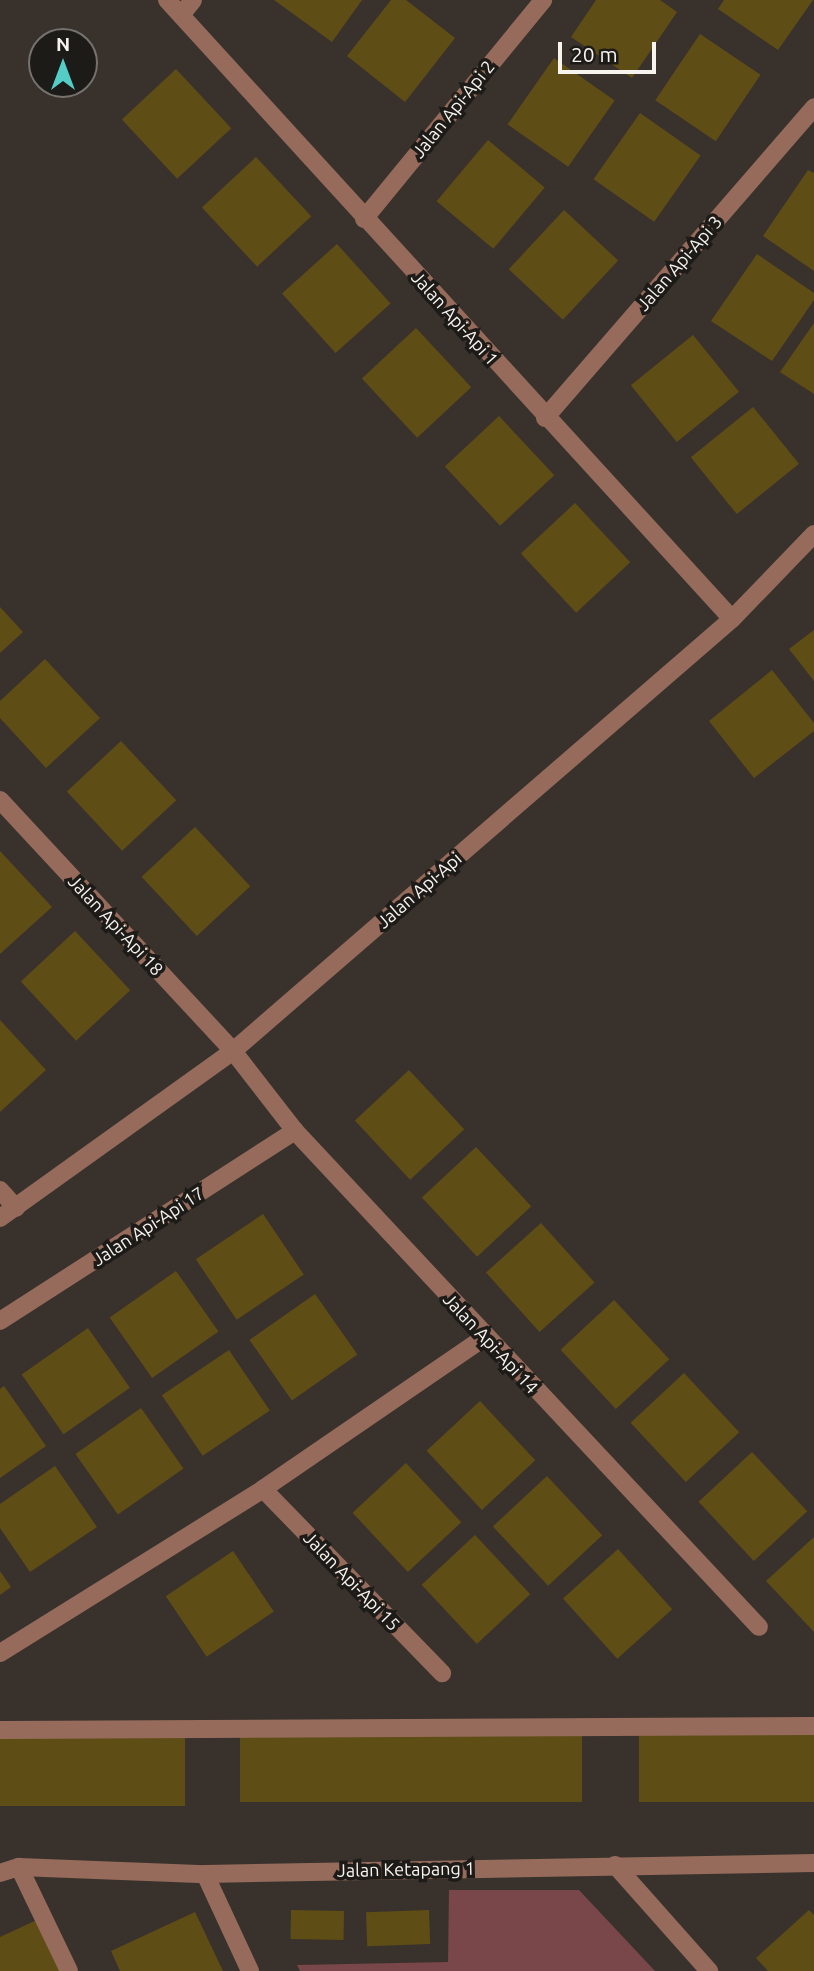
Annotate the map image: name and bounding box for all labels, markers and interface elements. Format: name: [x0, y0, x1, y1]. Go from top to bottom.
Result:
north arrow: [28, 28, 98, 98]
scale bar: [562, 28, 660, 72]
text: N: [56, 33, 70, 55]
text: 20 m: [571, 42, 618, 66]
street label: Jalan Api-Api 2: [407, 56, 499, 162]
street label: Jalan Api-Api 3: [632, 211, 726, 315]
street label: Jalan Api-Api 1: [407, 266, 503, 370]
street label: Jalan Api-Api: [372, 847, 466, 933]
street label: Jalan Api-Api 18: [64, 870, 168, 980]
street label: Jalan Api-Api 17: [88, 1182, 208, 1270]
street label: Jalan Api-Api 14: [439, 1288, 543, 1398]
street label: Jalan Api-Api 15: [299, 1527, 405, 1635]
street label: Jalan Ketapang 1: [337, 1857, 475, 1881]

